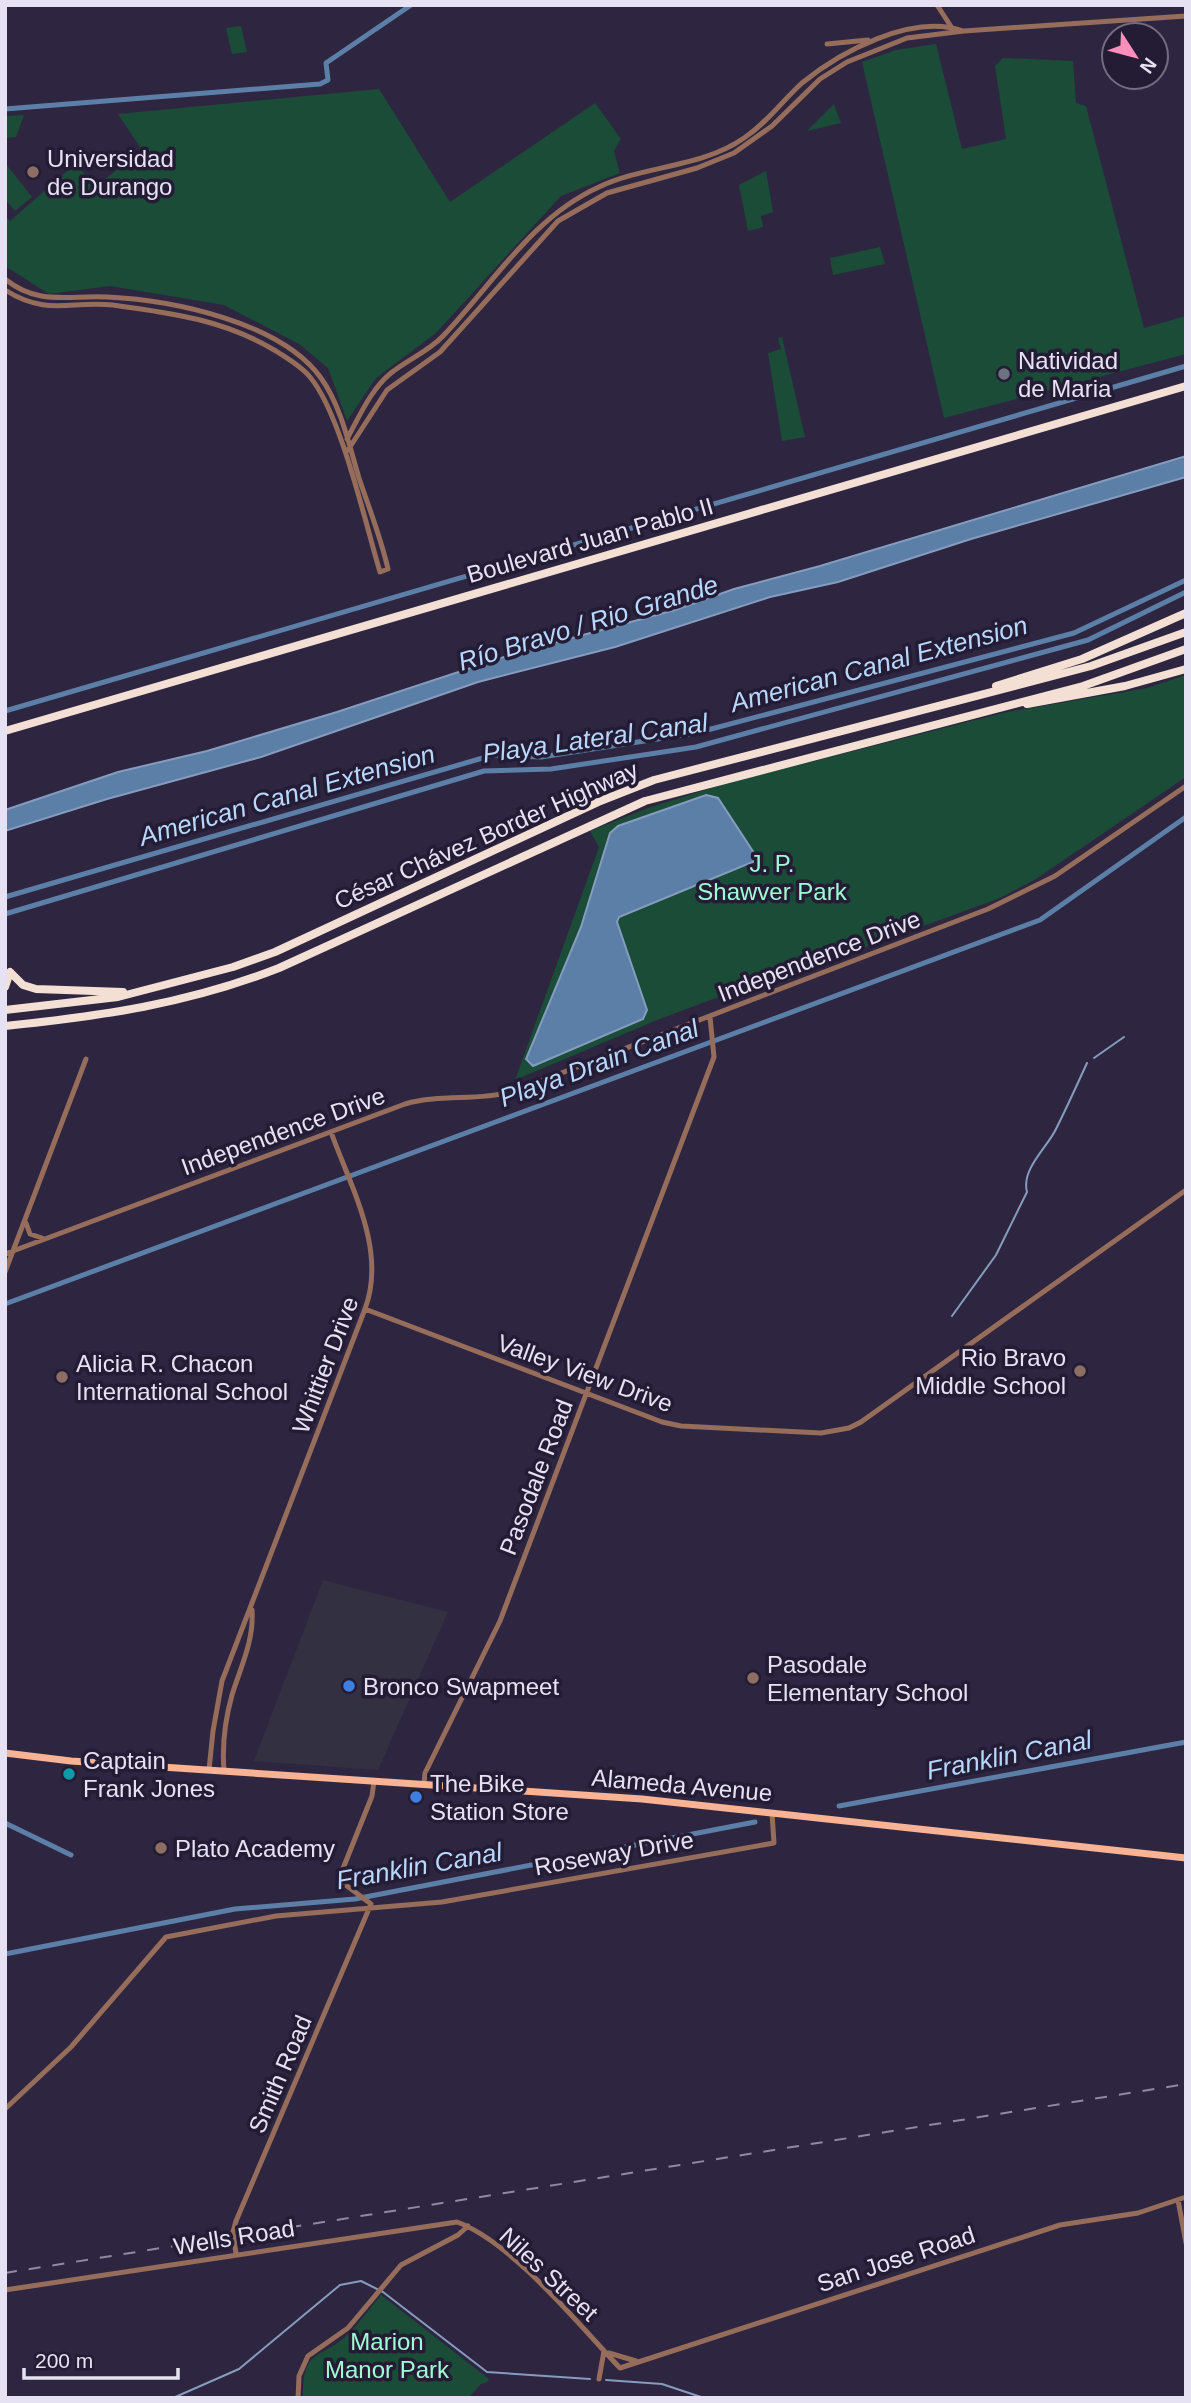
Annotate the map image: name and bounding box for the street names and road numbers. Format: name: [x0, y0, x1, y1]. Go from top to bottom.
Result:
street label: Boulevard Juan Pablo II: [464, 492, 716, 588]
street label: César Chávez Border Highway: [330, 756, 642, 914]
street label: Independence Drive: [714, 905, 924, 1007]
street label: Independence Drive: [177, 1082, 389, 1180]
street label: Whittier Drive: [287, 1293, 363, 1437]
street label: Valley View Drive: [494, 1329, 676, 1417]
street label: Pasodale Road: [494, 1396, 578, 1558]
street label: Alameda Avenue: [591, 1764, 773, 1806]
street label: Roseway Drive: [532, 1826, 696, 1880]
street label: Smith Road: [243, 2011, 317, 2137]
street label: Wells Road: [172, 2214, 296, 2260]
street label: San Jose Road: [814, 2221, 978, 2297]
street label: Niles Street: [494, 2222, 604, 2326]

